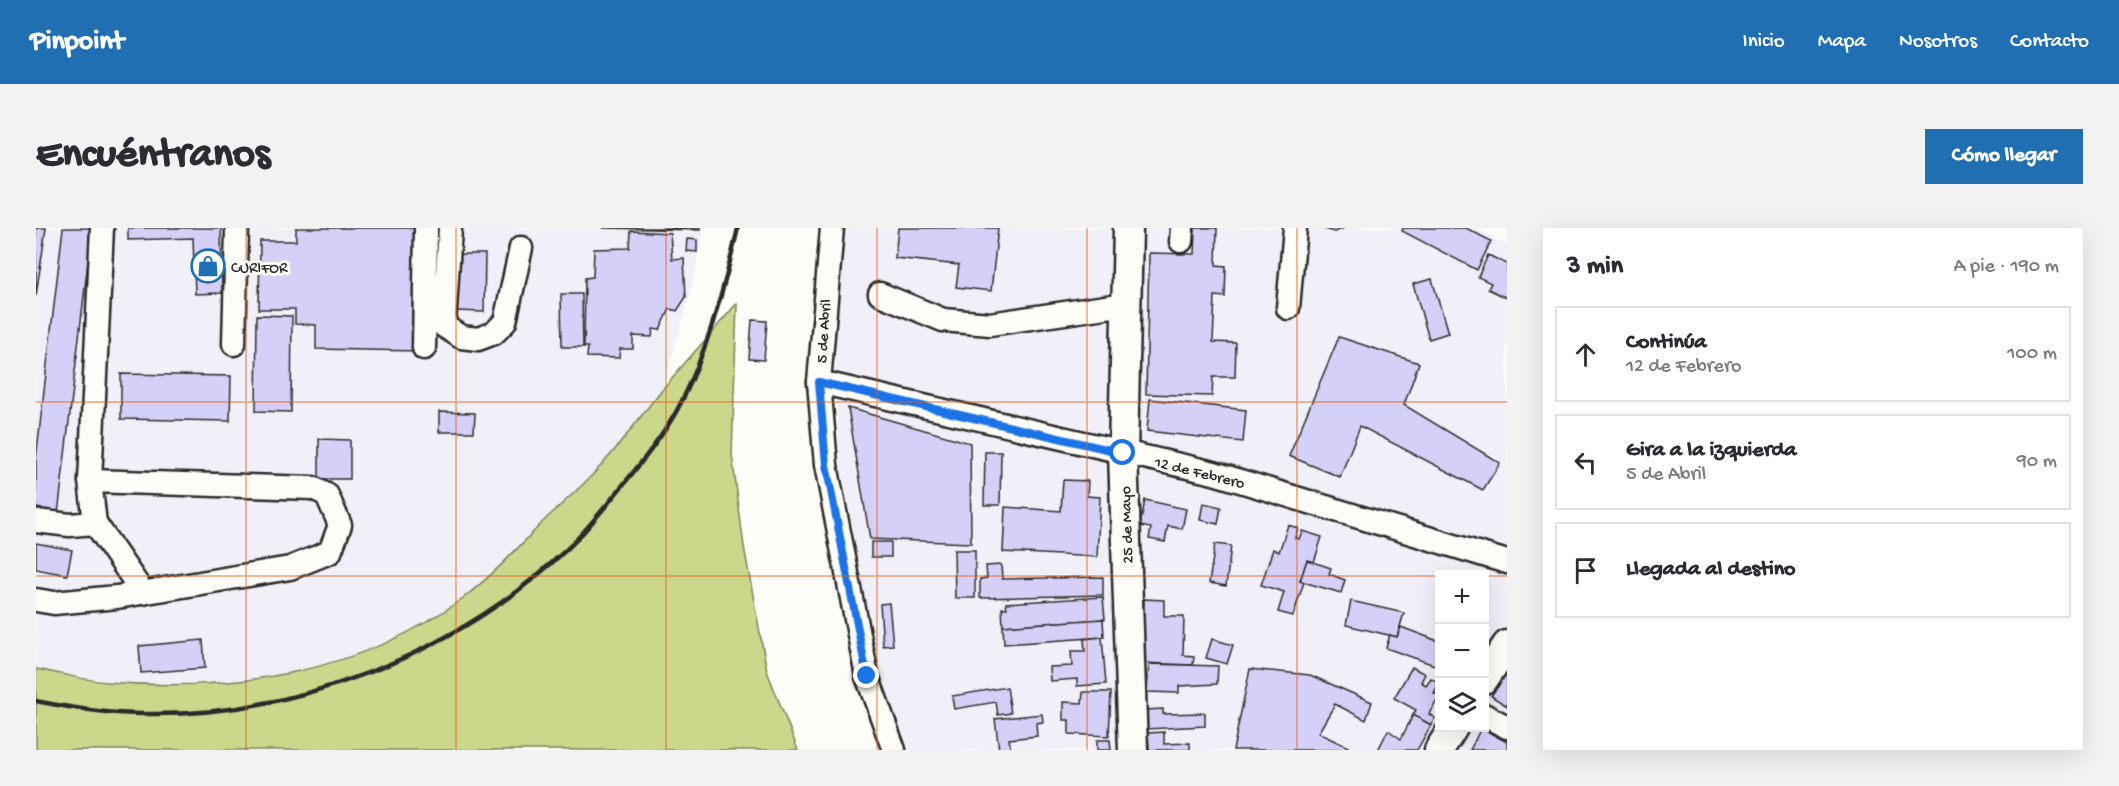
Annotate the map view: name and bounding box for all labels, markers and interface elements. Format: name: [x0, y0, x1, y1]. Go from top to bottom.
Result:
text: Pinpoint: [30, 26, 124, 59]
text: Inicio: [1743, 30, 1785, 55]
text: Mapa: [1818, 30, 1866, 55]
text: Nosotros: [1899, 30, 1977, 55]
text: Contacto: [2010, 30, 2089, 55]
button: Cómo llegar: [1925, 129, 2083, 184]
text: Encuéntranos: [36, 132, 270, 181]
shop icon: CURIFOR: [190, 248, 226, 284]
text: 3 min: [1567, 252, 1623, 283]
text: A pie · 190 m: [1954, 256, 2059, 279]
place label: CURIFOR: [231, 260, 288, 279]
street label: 5 de Abril: [814, 299, 837, 364]
text: Continúa: [1626, 330, 1707, 356]
icon: ahead: [1569, 338, 1602, 371]
text: 100 m: [2007, 343, 2057, 366]
text: 12 de Febrero: [1626, 356, 1741, 379]
text: Gira a la izquierda: [1626, 438, 1797, 464]
route start: [1109, 439, 1135, 465]
icon: left: [1569, 446, 1602, 479]
text: 90 m: [2017, 451, 2057, 474]
street label: 12 de Febrero: [1151, 454, 1246, 495]
text: 5 de Abril: [1626, 464, 1706, 487]
street label: 25 de Mayo: [1118, 486, 1139, 564]
icon: arrive: [1569, 554, 1602, 587]
text: Llegada al destino: [1626, 557, 1796, 583]
map controls: [1435, 570, 1489, 732]
button: +: [1435, 570, 1489, 624]
button: −: [1435, 624, 1489, 678]
route end: [853, 662, 879, 688]
button: layers: [1435, 678, 1489, 732]

